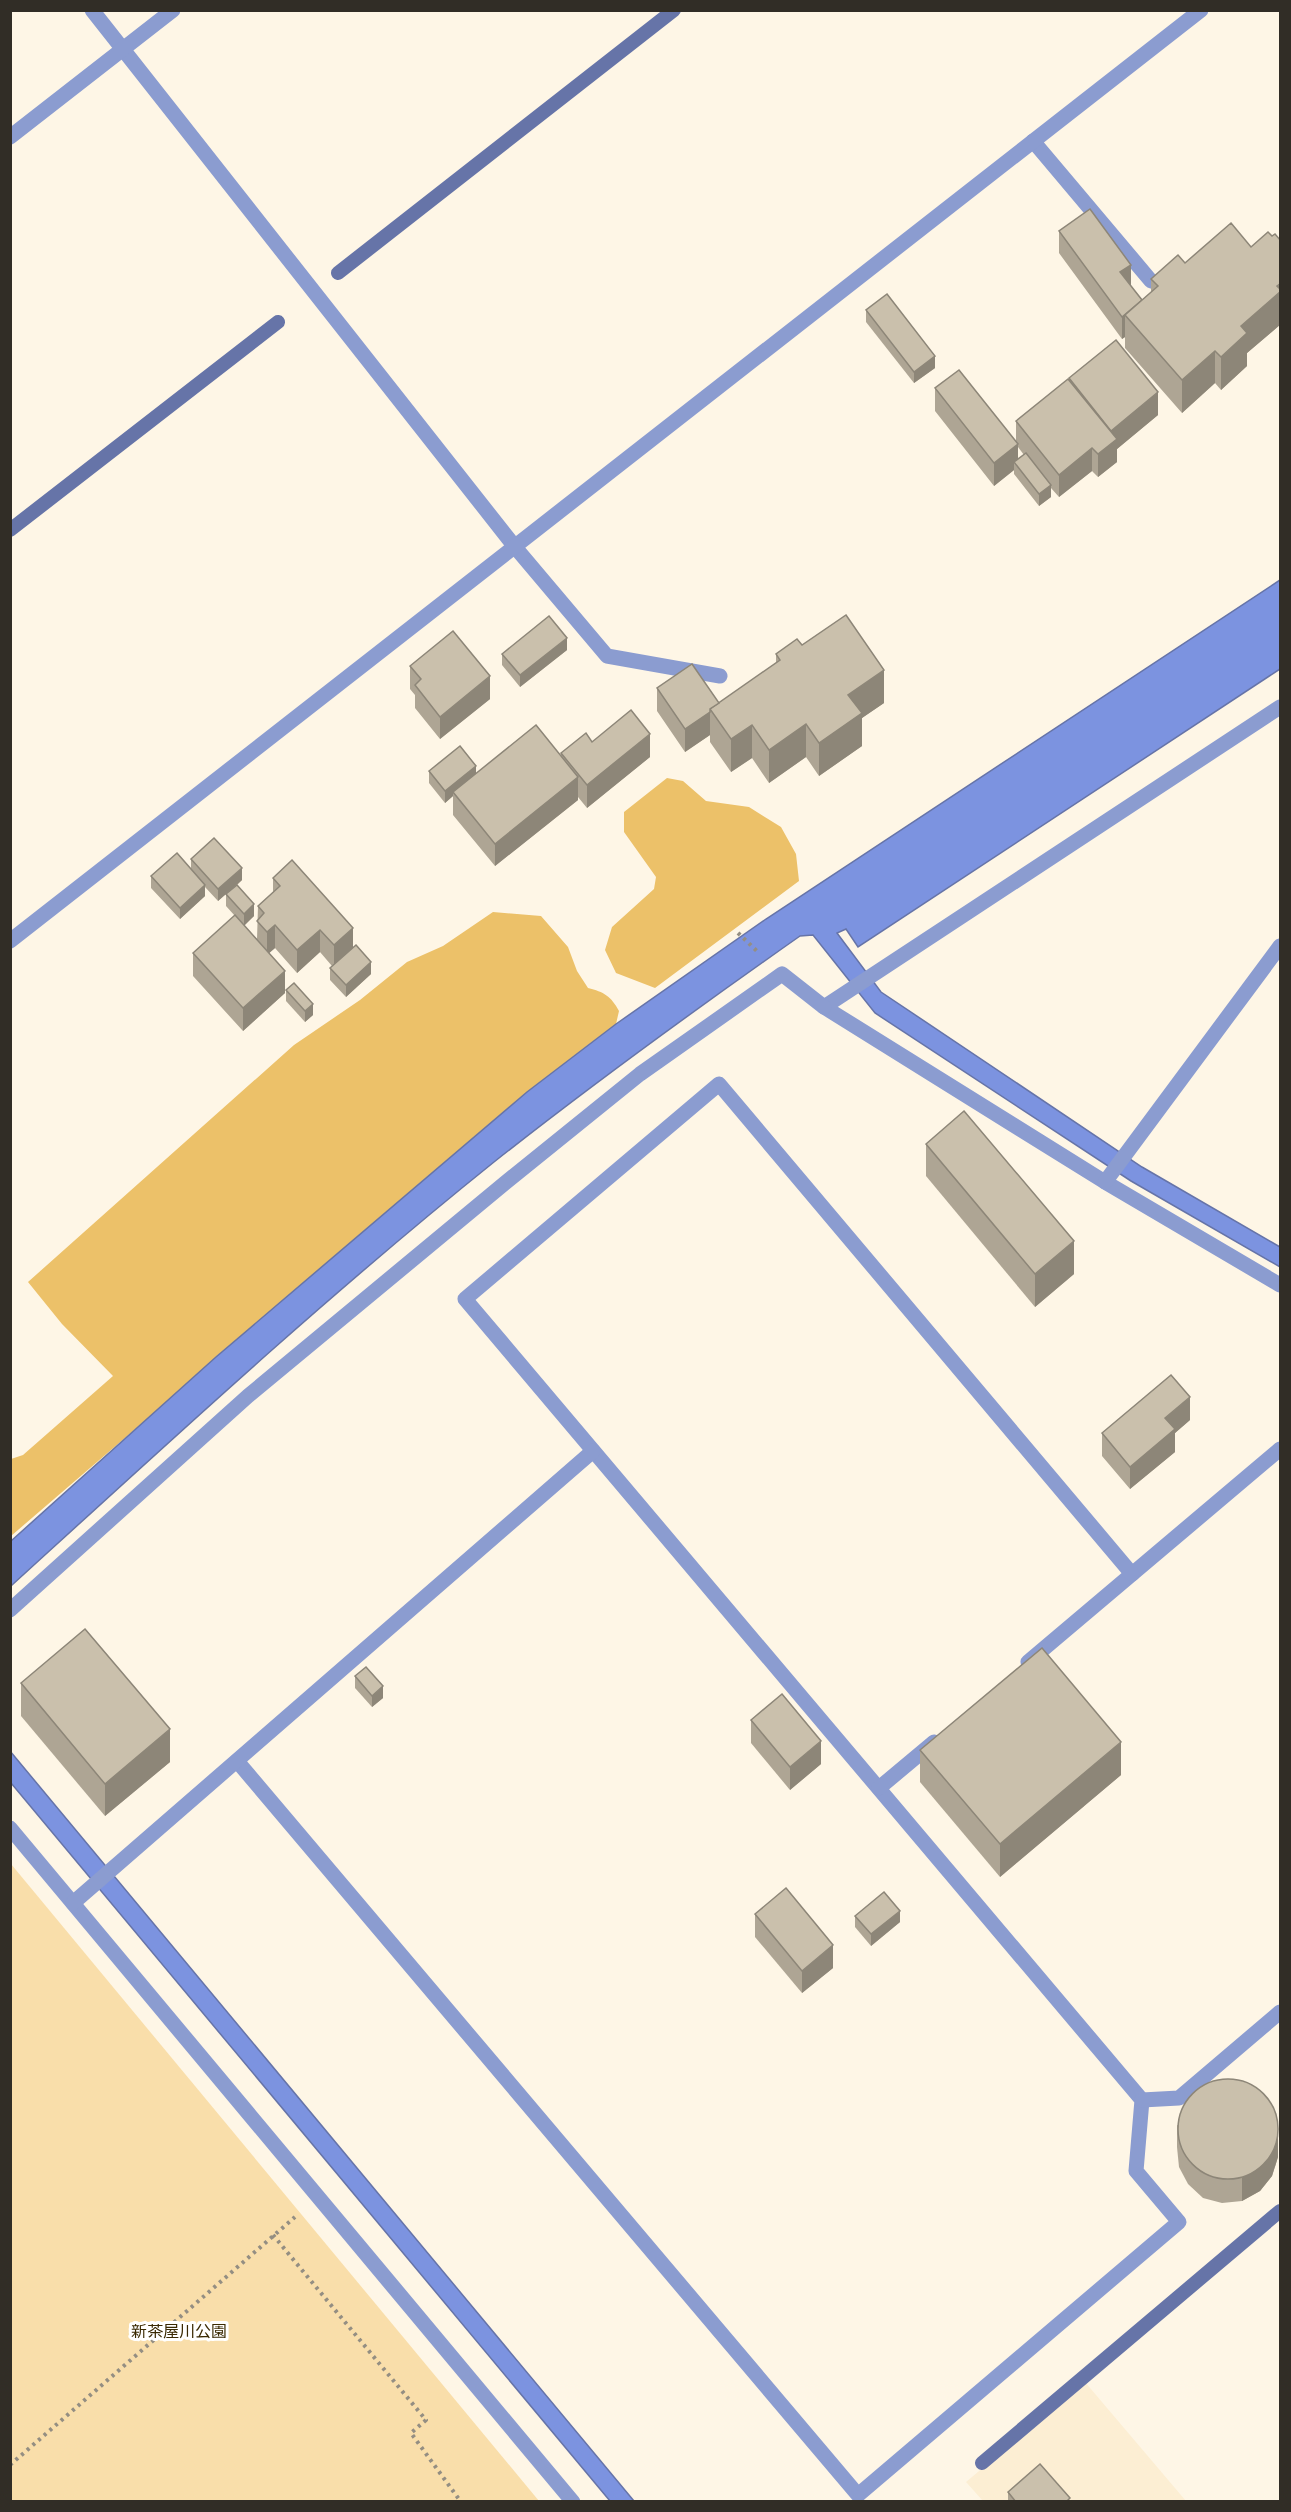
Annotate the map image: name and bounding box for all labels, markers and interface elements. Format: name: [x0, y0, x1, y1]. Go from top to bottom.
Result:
park label: 新茶屋川公園: [131, 2321, 227, 2340]

